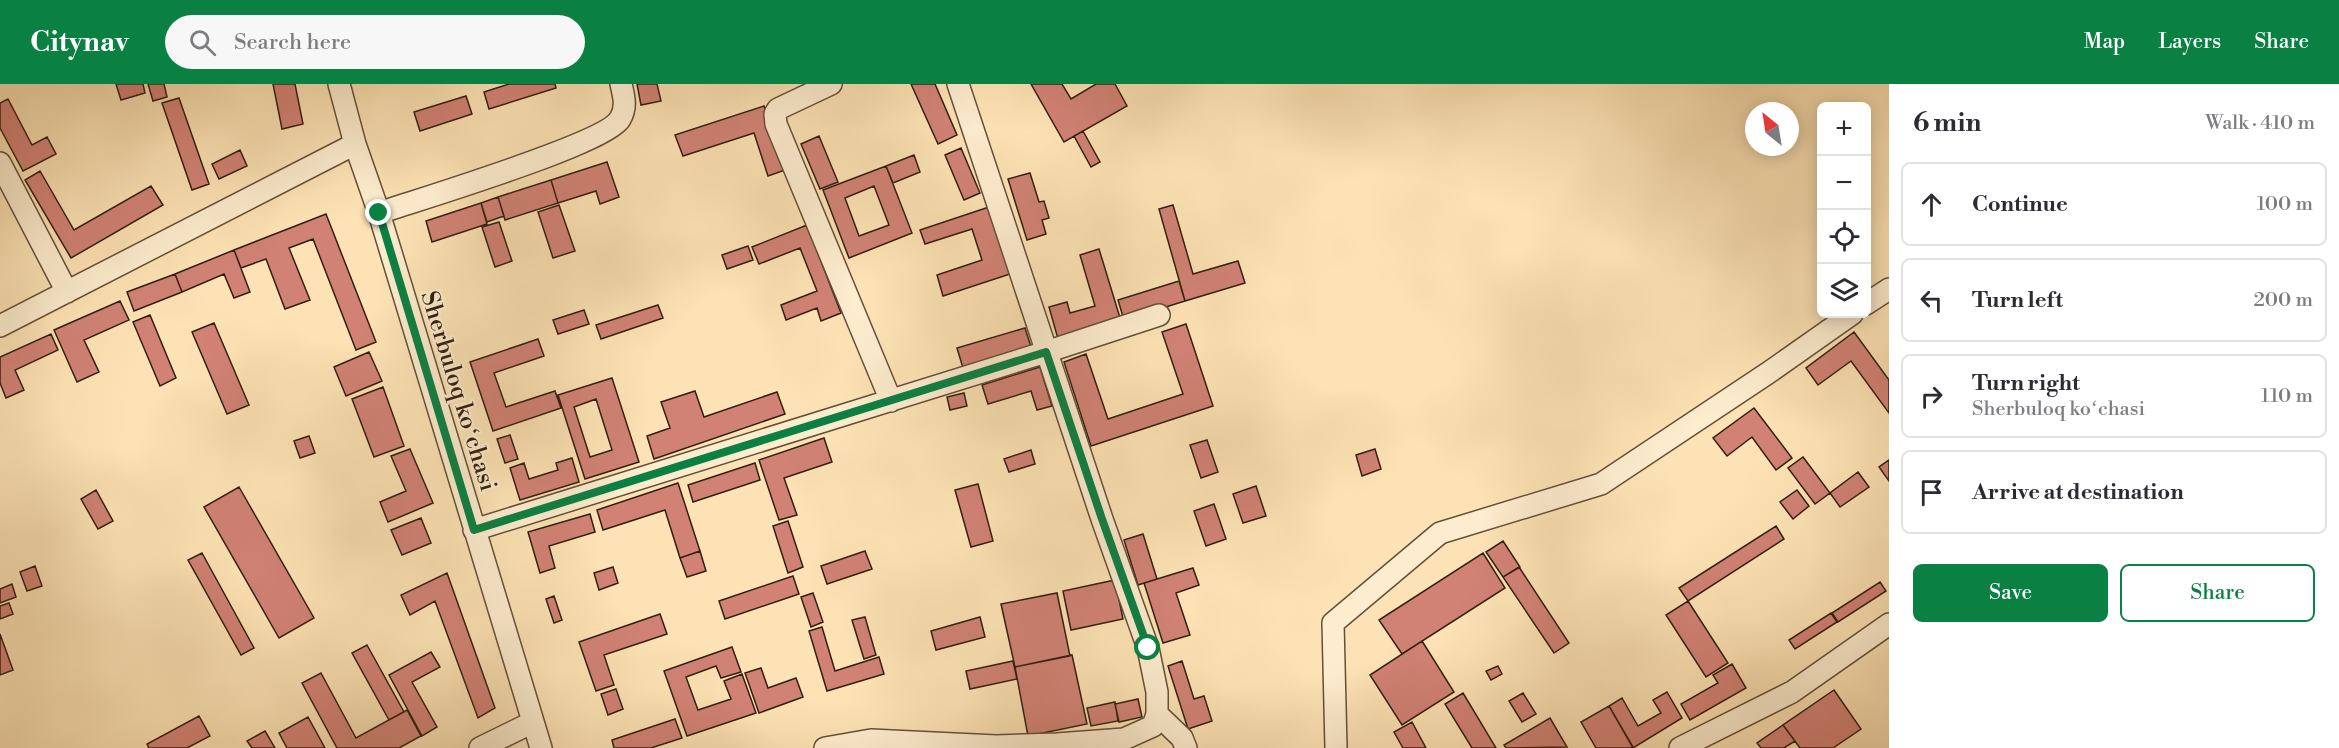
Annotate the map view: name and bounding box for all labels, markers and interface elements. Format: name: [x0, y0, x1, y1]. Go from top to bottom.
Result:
search box: [165, 15, 585, 69]
text: Citynav: [30, 25, 129, 60]
icon: search: [186, 26, 219, 59]
text: Search here: [234, 29, 351, 56]
text: Map: [2084, 29, 2125, 55]
text: Layers: [2158, 29, 2221, 55]
text: Share: [2254, 29, 2309, 55]
north arrow: [1745, 102, 1799, 156]
map controls: [1817, 102, 1871, 318]
button: +: [1817, 102, 1871, 156]
text: 6 min: [1913, 107, 1981, 139]
text: Walk · 410 m: [2205, 111, 2315, 136]
button: −: [1817, 156, 1871, 210]
icon: ahead: [1915, 188, 1948, 221]
text: Continue: [1972, 191, 2068, 218]
text: 100 m: [2257, 192, 2313, 217]
route end: [365, 199, 391, 225]
button: locate: [1817, 210, 1871, 264]
button: layers: [1817, 264, 1871, 318]
icon: left: [1915, 284, 1948, 317]
text: Turn left: [1972, 287, 2063, 314]
street label: Sherbuloq koʻchasi: [413, 288, 503, 495]
text: 200 m: [2253, 288, 2313, 313]
text: Turn right: [1972, 370, 2080, 397]
icon: right: [1915, 380, 1948, 413]
text: 110 m: [2261, 384, 2313, 409]
text: Sherbuloq koʻchasi: [1972, 397, 2145, 422]
icon: arrive: [1915, 476, 1948, 509]
text: Arrive at destination: [1972, 479, 2184, 506]
button: Save: [1913, 564, 2108, 622]
button: Share: [2120, 564, 2315, 622]
route start: [1134, 634, 1160, 660]

